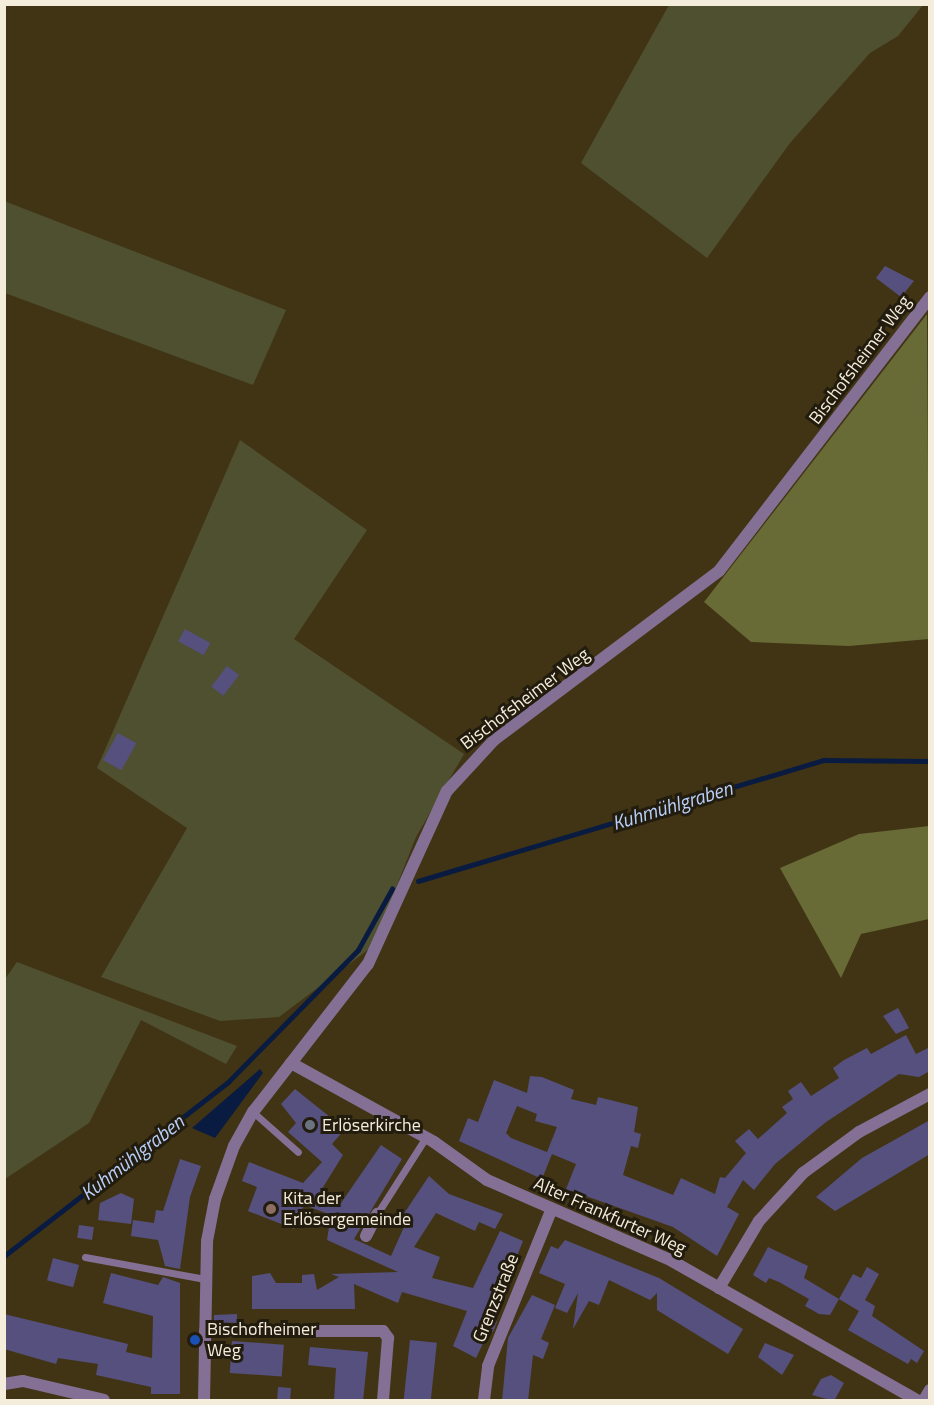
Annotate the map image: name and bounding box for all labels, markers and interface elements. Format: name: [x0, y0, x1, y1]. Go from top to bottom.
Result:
street label: Bischofsheimer Weg: [805, 291, 915, 429]
street label: Bischofsheimer Weg: [456, 644, 594, 754]
water label: Kuhmühlgraben: [609, 775, 735, 835]
water label: Kuhmühlgraben: [76, 1109, 188, 1205]
place label: Erlöserkirche: [322, 1114, 421, 1136]
marker: Erlöserkirche: [303, 1118, 317, 1132]
street label: Alter Frankfurter Weg: [531, 1173, 689, 1259]
place label: Kita der Erlösergemeinde: [283, 1188, 411, 1230]
marker: Kita der Erlösergemeinde: [264, 1202, 278, 1216]
street label: Grenzstraße: [468, 1251, 524, 1345]
place label: Bischofheimer Weg: [207, 1319, 316, 1362]
marker: Bischofheimer Weg: [188, 1333, 202, 1347]

